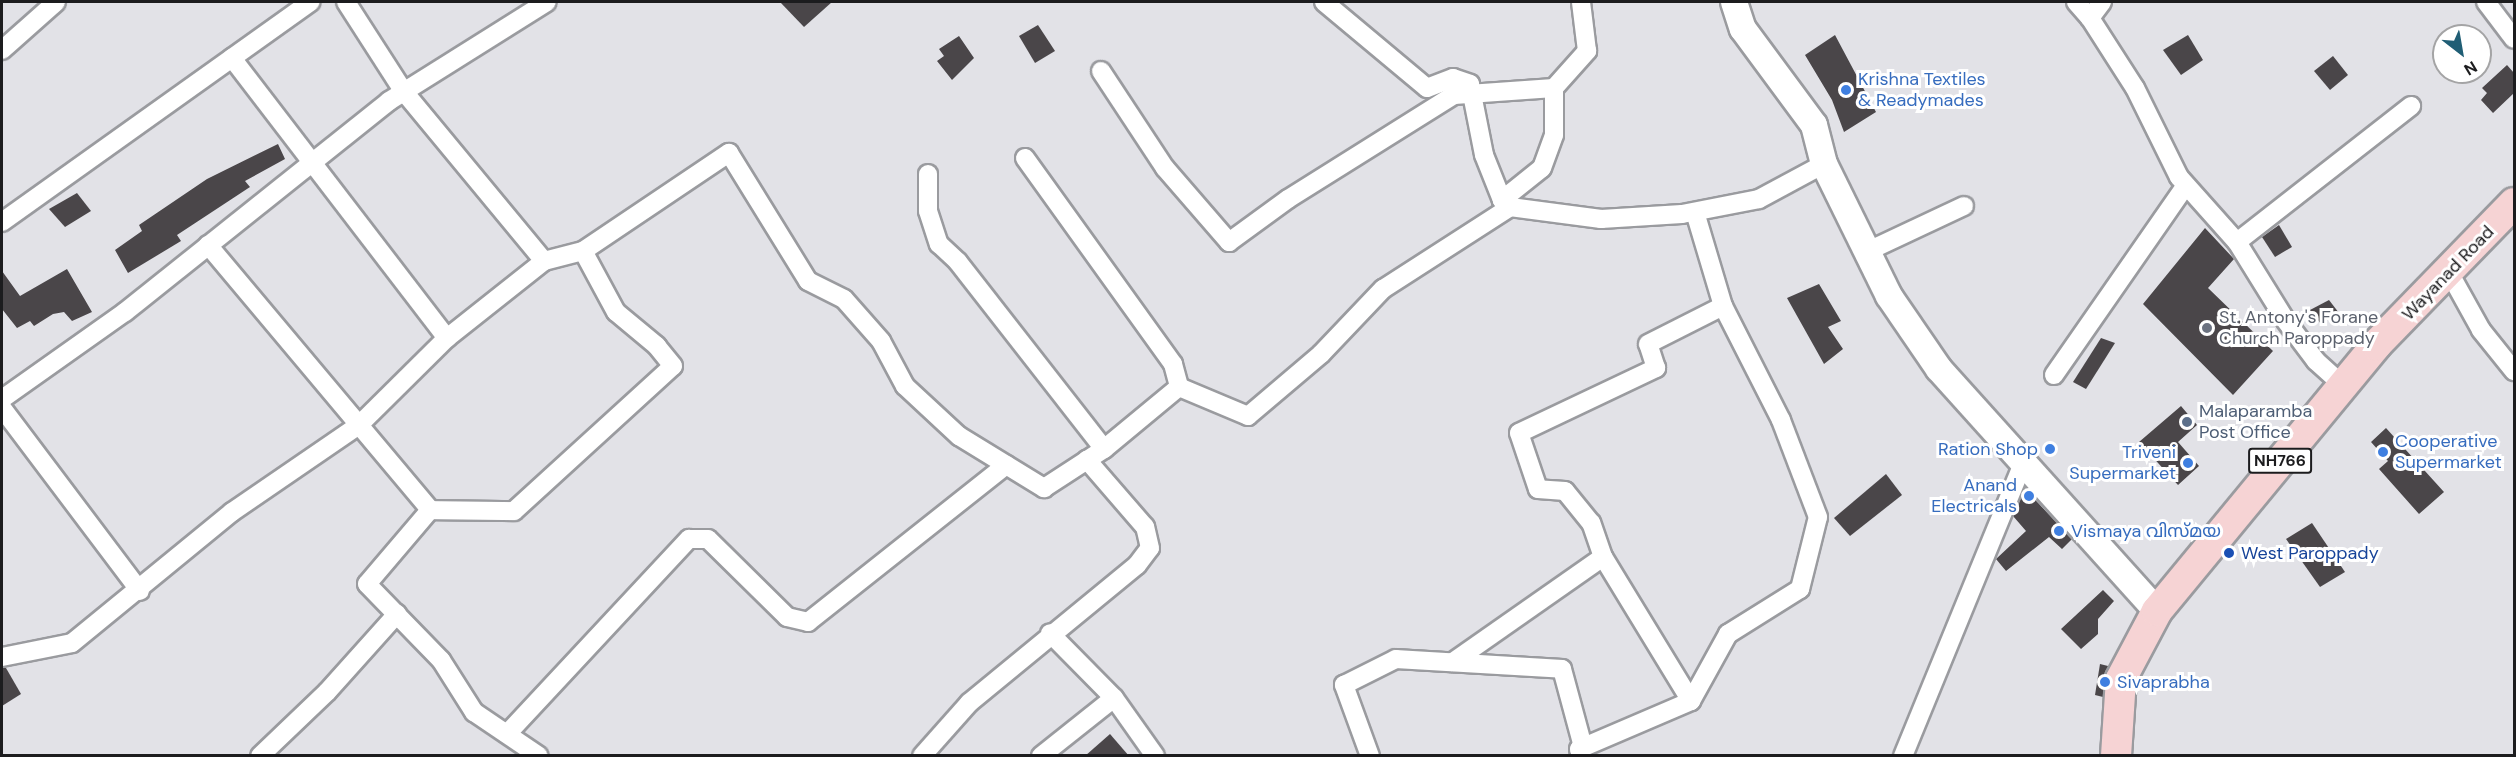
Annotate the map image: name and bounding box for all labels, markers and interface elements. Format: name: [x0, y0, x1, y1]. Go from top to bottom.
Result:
north arrow: [2432, 24, 2492, 84]
text: N: [2460, 56, 2481, 80]
place label: Krishna Textiles & Readymades: [1858, 69, 1986, 112]
marker: Krishna Textiles & Readymades: [1839, 83, 1853, 97]
street label: Wayanad Road: [2397, 221, 2499, 325]
place label: St. Antony's Forane Church Paroppady: [2219, 307, 2378, 350]
marker: St. Antony's Forane Church Paroppady: [2200, 321, 2214, 335]
place label: Malaparamba Post Office: [2199, 401, 2312, 444]
marker: Malaparamba Post Office: [2180, 415, 2194, 429]
place label: Cooperative Supermarket: [2395, 431, 2502, 474]
place label: Ration Shop: [1938, 438, 2038, 460]
marker: Ration Shop: [2043, 442, 2057, 456]
place label: Triveni Supermarket: [2069, 442, 2176, 484]
marker: Cooperative Supermarket: [2376, 445, 2390, 459]
road number: NH766: [2247, 448, 2313, 474]
marker: Triveni Supermarket: [2181, 456, 2195, 470]
place label: Anand Electricals: [1931, 475, 2017, 518]
marker: Anand Electricals: [2022, 489, 2036, 503]
place label: Vismaya വിസ്മയ: [2071, 520, 2221, 542]
marker: Vismaya വിസ്മയ: [2052, 524, 2066, 538]
place label: West Paroppady: [2241, 542, 2379, 564]
marker: West Paroppady: [2222, 546, 2236, 560]
place label: Sivaprabha: [2117, 671, 2210, 693]
marker: Sivaprabha: [2098, 675, 2112, 689]

